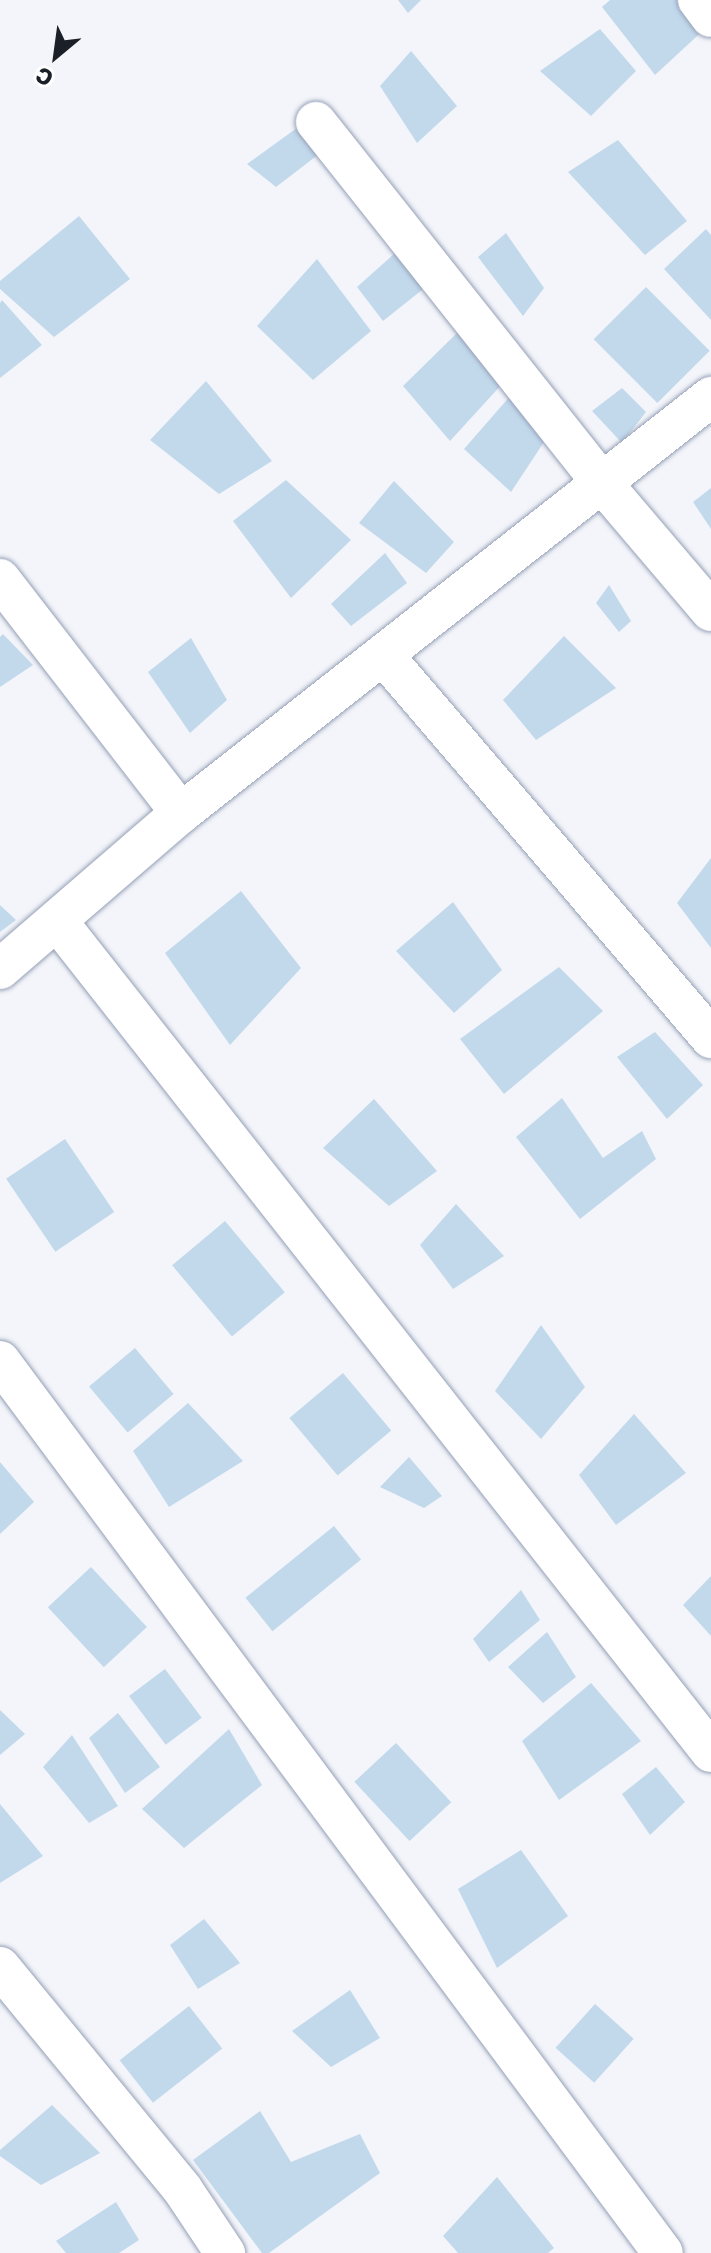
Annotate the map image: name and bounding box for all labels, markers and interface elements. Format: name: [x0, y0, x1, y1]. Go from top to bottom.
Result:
north arrow: [16, 16, 96, 96]
text: С: [31, 62, 58, 93]

